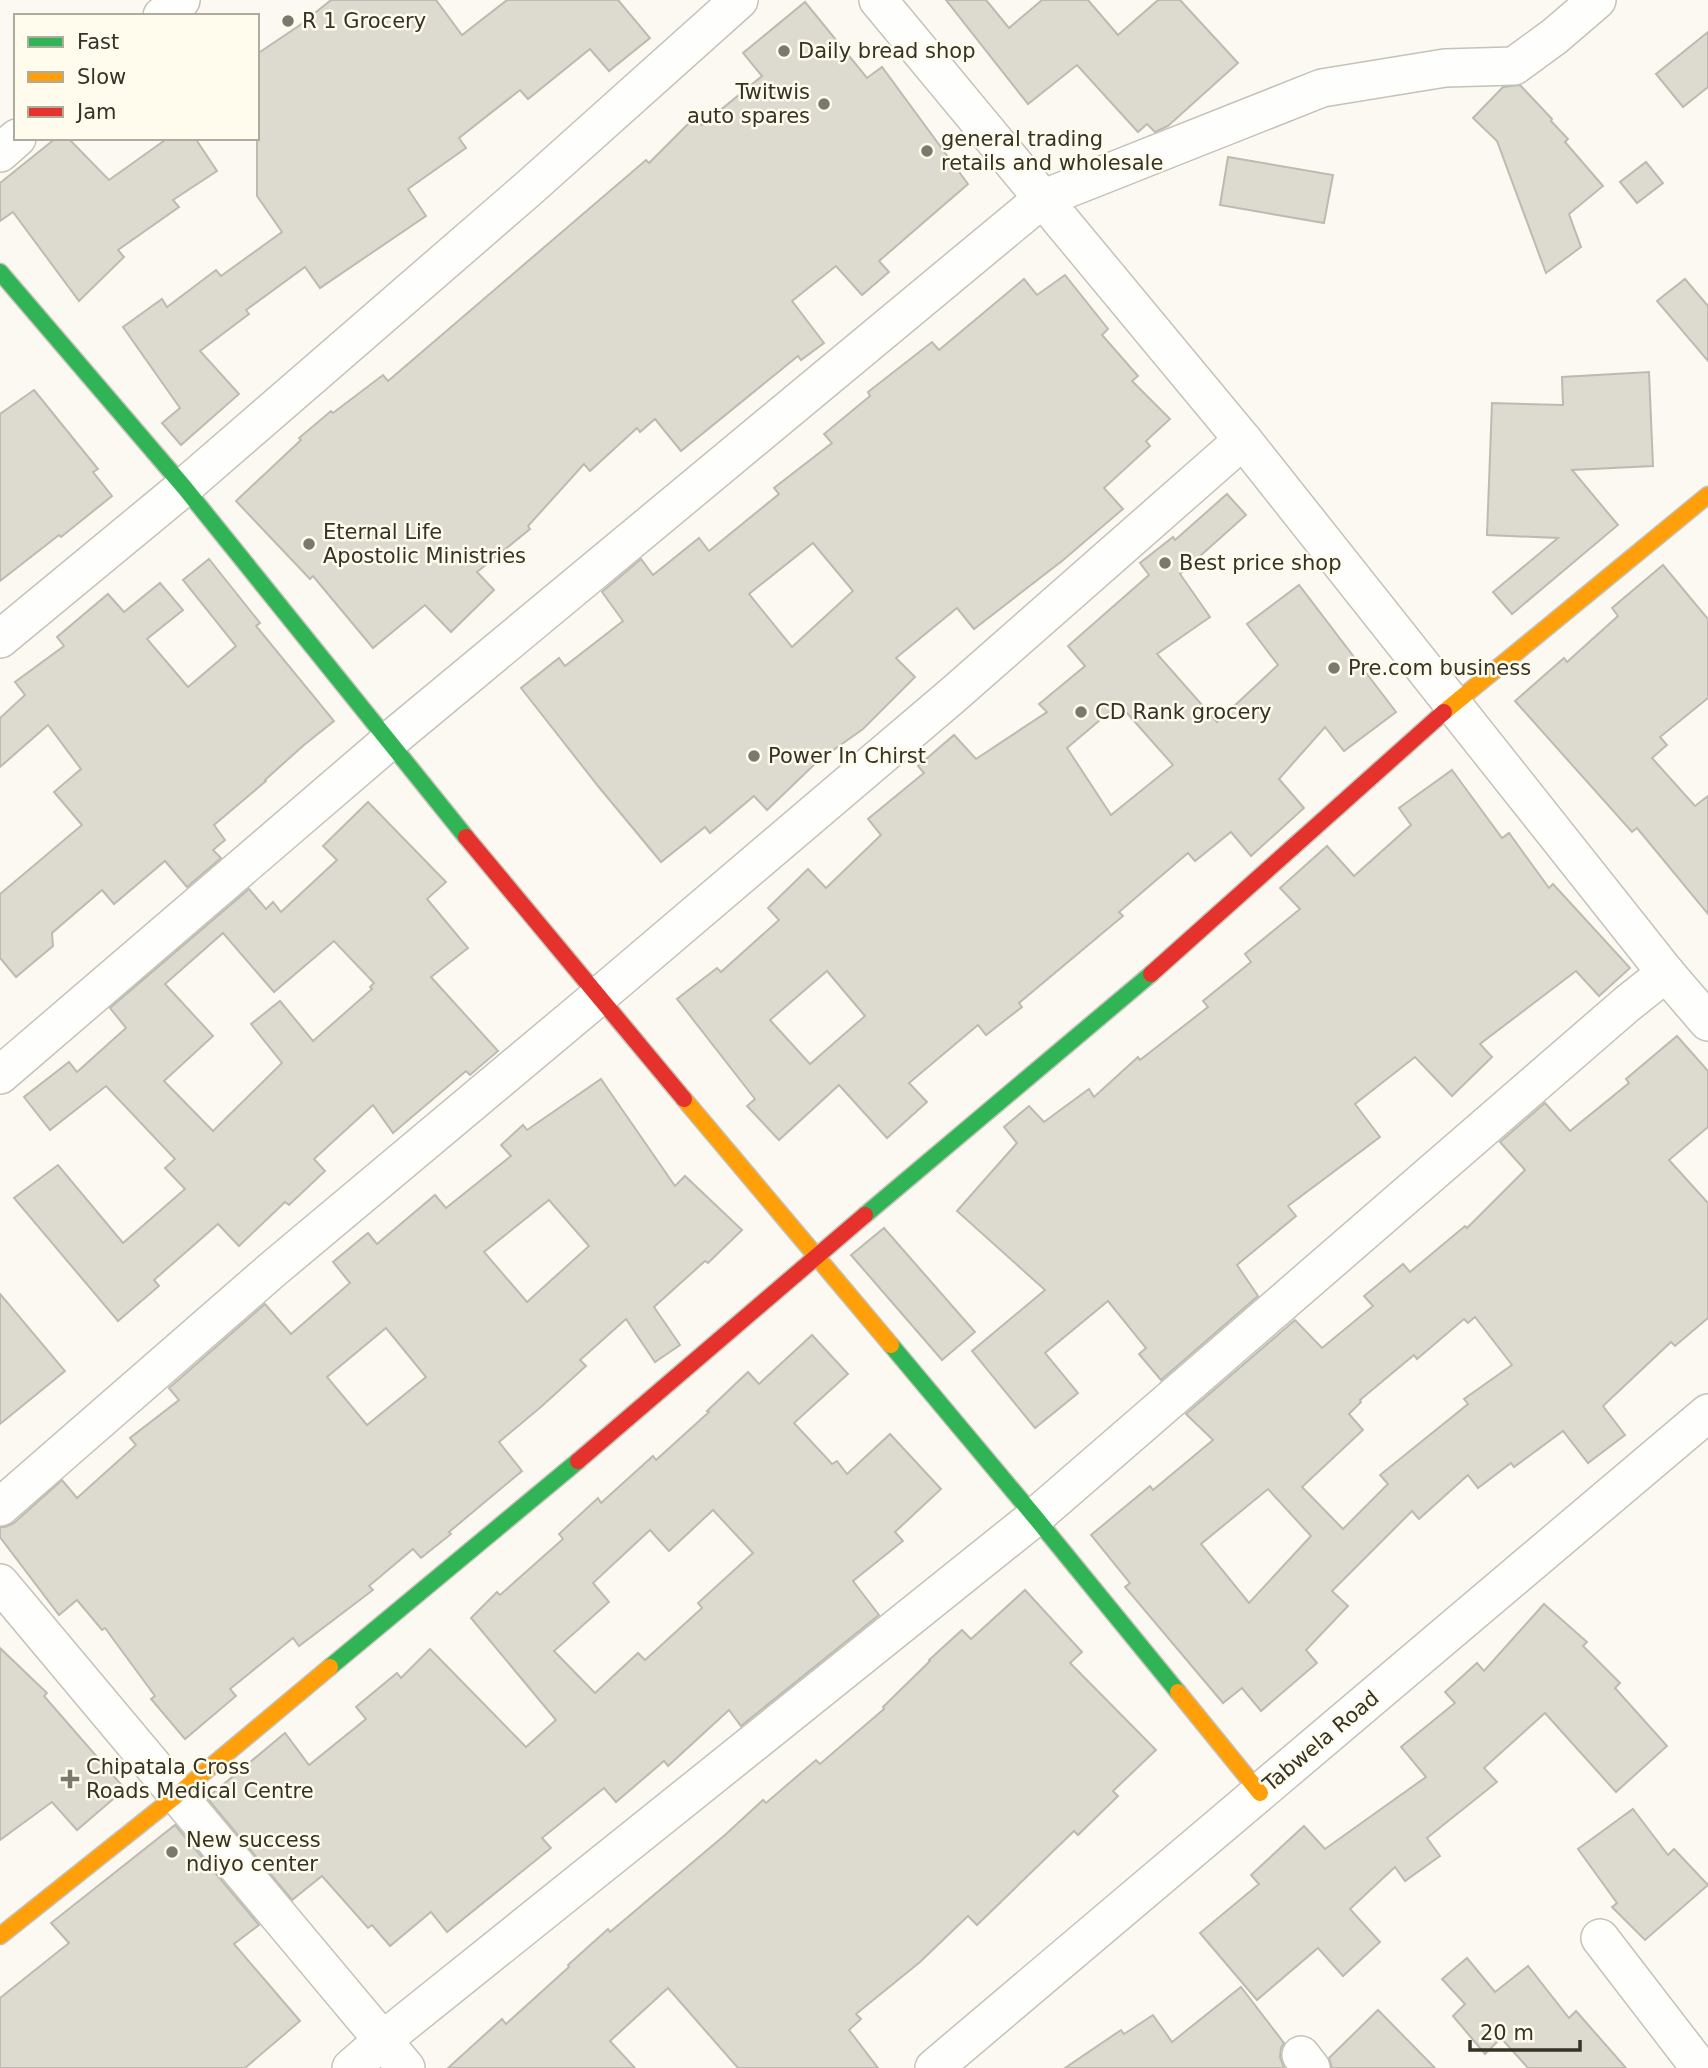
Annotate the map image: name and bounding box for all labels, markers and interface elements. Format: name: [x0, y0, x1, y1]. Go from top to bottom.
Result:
place label: R 1 Grocery: [302, 9, 426, 33]
marker: R 1 Grocery: [280, 13, 296, 29]
legend: [14, 14, 259, 140]
text: Fast: [77, 30, 119, 54]
place label: Daily bread shop: [798, 39, 976, 63]
marker: Daily bread shop: [776, 43, 792, 59]
text: Slow: [77, 65, 126, 89]
place label: Twitwis auto spares: [687, 80, 810, 128]
marker: Twitwis auto spares: [816, 96, 832, 112]
text: Jam: [75, 100, 117, 124]
place label: general trading retails and wholesale: [941, 127, 1163, 175]
marker: general trading retails and wholesale: [919, 143, 935, 159]
place label: Eternal Life Apostolic Ministries: [323, 520, 526, 568]
marker: Eternal Life Apostolic Ministries: [301, 536, 317, 552]
place label: Best price shop: [1179, 551, 1342, 575]
marker: Best price shop: [1157, 555, 1173, 571]
place label: Pre.com business: [1348, 656, 1531, 680]
marker: Pre.com business: [1326, 660, 1342, 676]
place label: CD Rank grocery: [1095, 700, 1272, 724]
marker: CD Rank grocery: [1073, 704, 1089, 720]
place label: Power In Chirst: [768, 744, 926, 768]
marker: Power In Chirst: [746, 748, 762, 764]
street label: Tabwela Road: [1257, 1686, 1384, 1797]
place label: Chipatala Cross Roads Medical Centre: [86, 1755, 314, 1803]
marker: Chipatala Cross Roads Medical Centre: [60, 1769, 80, 1789]
place label: New success ndiyo center: [186, 1828, 321, 1876]
marker: New success ndiyo center: [164, 1844, 180, 1860]
scale bar: [1470, 2008, 1580, 2052]
text: 20 m: [1480, 2021, 1534, 2045]

